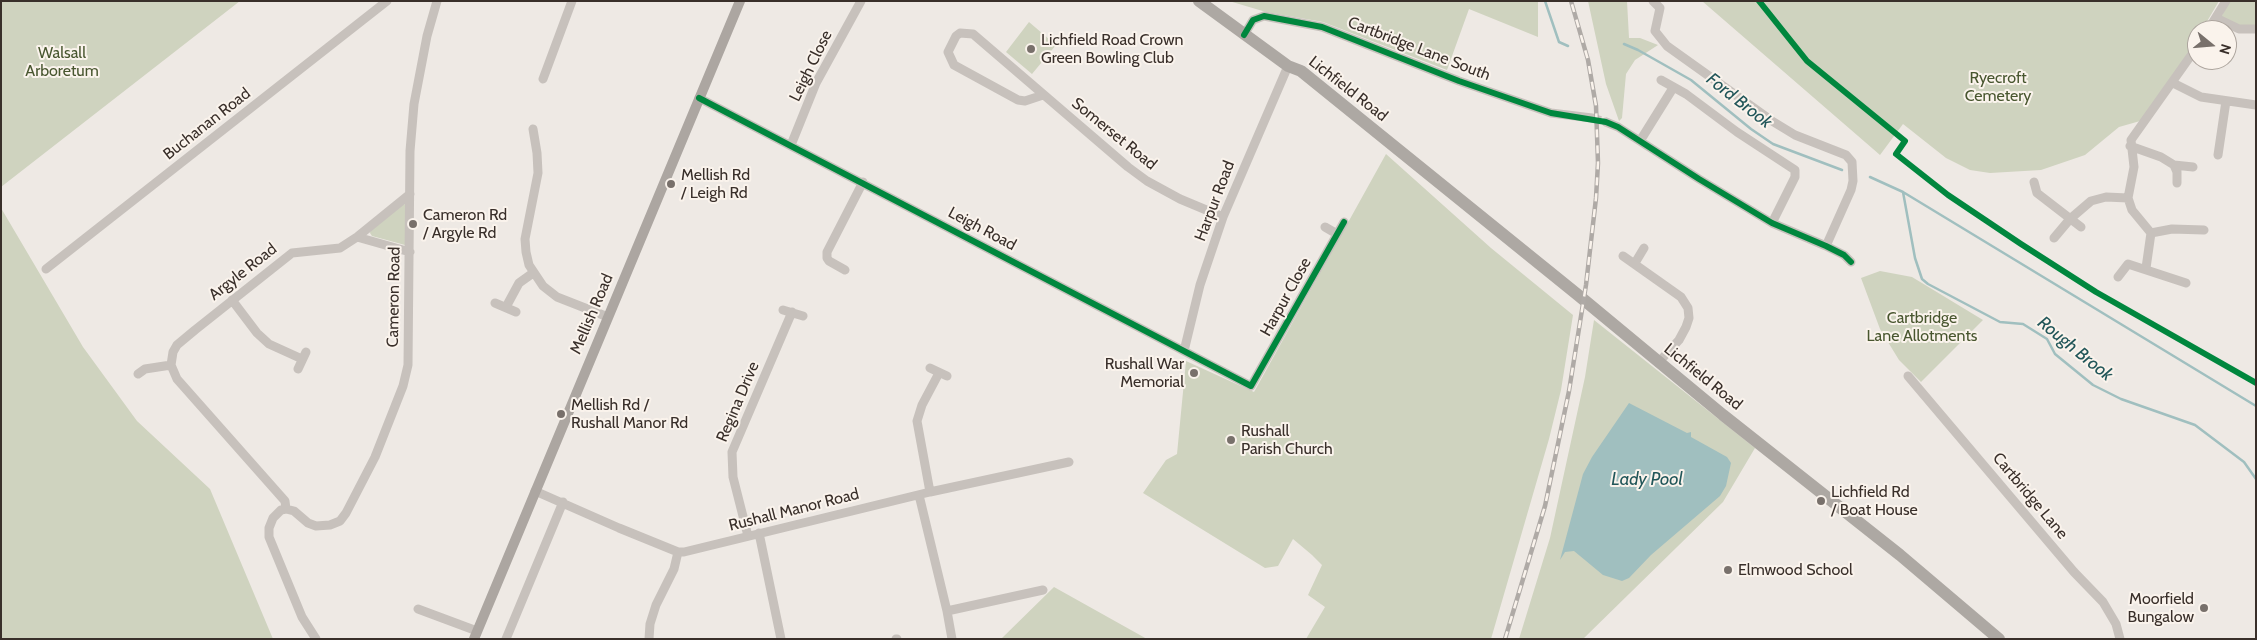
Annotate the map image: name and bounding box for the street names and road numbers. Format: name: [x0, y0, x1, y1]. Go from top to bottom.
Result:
street label: Cartbridge Lane South: [1345, 13, 1493, 85]
street label: Leigh Close: [786, 27, 836, 105]
street label: Lichfield Road: [1305, 52, 1391, 126]
street label: Buchanan Road: [160, 84, 254, 164]
street label: Somerset Road: [1068, 94, 1160, 174]
street label: Harpur Road: [1191, 158, 1239, 244]
street label: Leigh Road: [945, 203, 1019, 255]
street label: Argyle Road: [205, 239, 281, 305]
street label: Cameron Road: [384, 247, 404, 347]
street label: Harpur Close: [1257, 254, 1315, 340]
street label: Mellish Road: [566, 271, 618, 357]
street label: Lichfield Road: [1660, 340, 1746, 414]
street label: Regina Drive: [712, 359, 764, 445]
street label: Cartbridge Lane: [1988, 449, 2072, 543]
street label: Rushall Manor Road: [727, 485, 861, 535]

